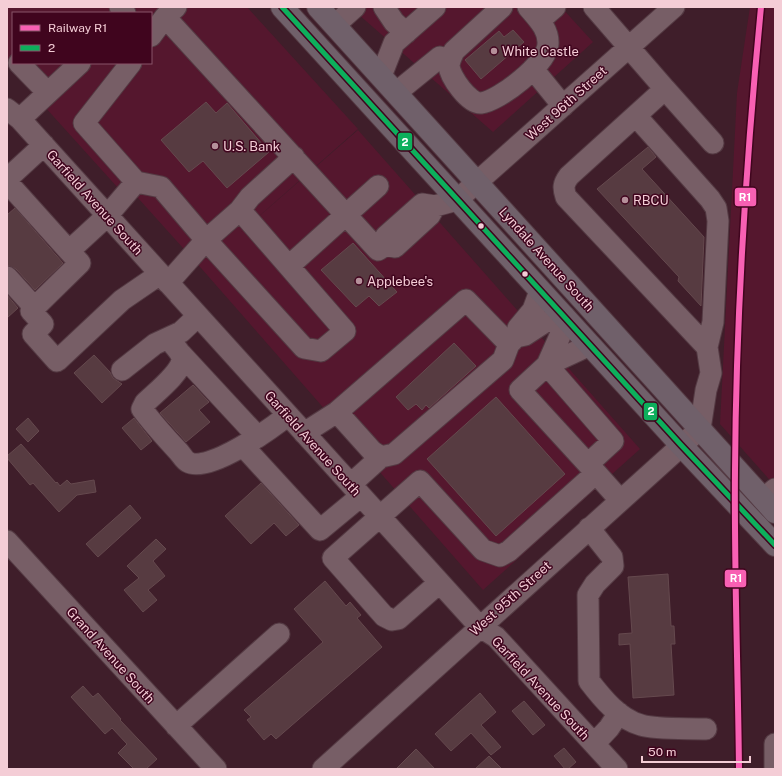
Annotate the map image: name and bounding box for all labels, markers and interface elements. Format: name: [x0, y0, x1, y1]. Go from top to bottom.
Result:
legend: [12, 12, 152, 64]
text: Railway R1: [48, 21, 107, 35]
text: 2: [48, 41, 55, 55]
place label: White Castle: [502, 44, 579, 59]
marker: White Castle: [489, 46, 499, 56]
street label: West 96th Street: [523, 63, 610, 144]
line badge: 2: [397, 132, 413, 151]
text: 2: [402, 136, 409, 148]
place label: U.S. Bank: [223, 139, 280, 154]
marker: U.S. Bank: [210, 141, 220, 151]
street label: Garfield Avenue South: [44, 147, 146, 258]
line badge: R1: [734, 187, 757, 207]
text: R1: [739, 191, 751, 203]
place label: RBCU: [633, 193, 669, 208]
marker: RBCU: [620, 195, 630, 205]
street label: Lyndale Avenue South: [496, 204, 597, 314]
unlabelled marker: [476, 221, 486, 231]
unlabelled marker: [520, 269, 530, 279]
place label: Applebee's: [367, 274, 433, 289]
marker: Applebee's: [354, 276, 364, 286]
street label: Garfield Avenue South: [262, 388, 364, 499]
line badge: 2: [643, 402, 658, 421]
text: 2: [648, 405, 655, 417]
street label: West 95th Street: [467, 558, 554, 639]
line badge: R1: [724, 569, 747, 588]
text: R1: [730, 572, 742, 584]
street label: Grand Avenue South: [64, 604, 158, 706]
street label: Garfield Avenue South: [489, 634, 592, 743]
scale bar: [642, 738, 750, 764]
text: 50 m: [648, 745, 676, 759]

